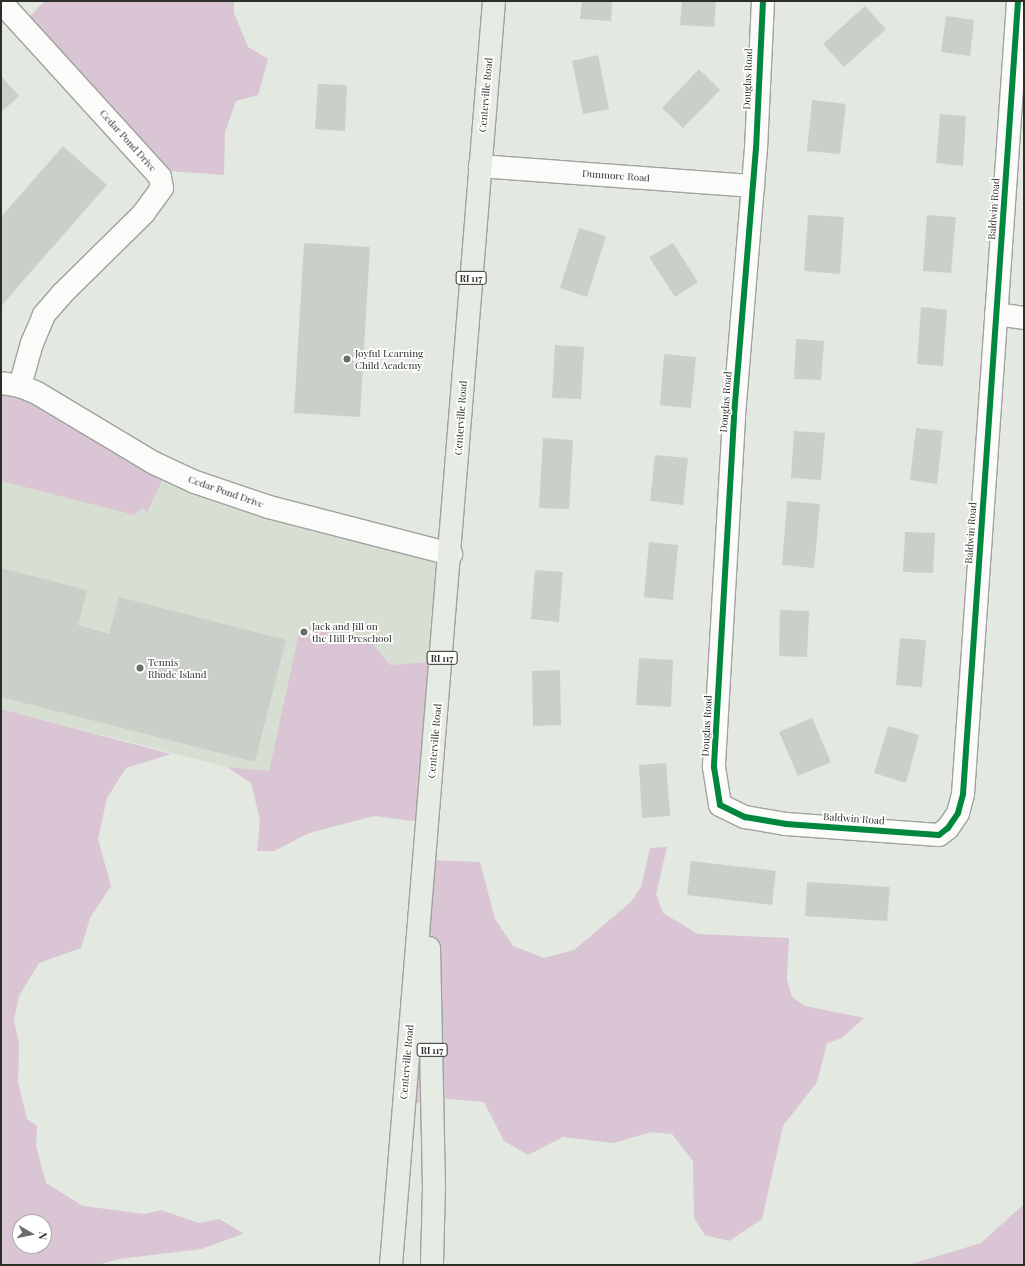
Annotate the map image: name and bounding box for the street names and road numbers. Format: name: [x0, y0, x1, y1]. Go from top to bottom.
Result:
street label: Douglas Road: [741, 48, 755, 110]
street label: Centerville Road: [477, 57, 495, 133]
street label: Cedar Pond Drive: [97, 107, 159, 175]
street label: Dunmore Road: [582, 168, 650, 184]
street label: Baldwin Road: [986, 178, 1002, 240]
road number: RI 117: [455, 271, 487, 285]
street label: Douglas Road: [718, 371, 734, 433]
street label: Centerville Road: [452, 380, 470, 456]
street label: Cedar Pond Drive: [186, 473, 266, 511]
street label: Baldwin Road: [963, 502, 979, 564]
road number: RI 117: [426, 651, 458, 665]
street label: Douglas Road: [699, 695, 715, 757]
street label: Centerville Road: [426, 703, 444, 779]
street label: Baldwin Road: [823, 811, 885, 827]
street label: Centerville Road: [398, 1024, 416, 1100]
road number: RI 117: [416, 1043, 448, 1057]

